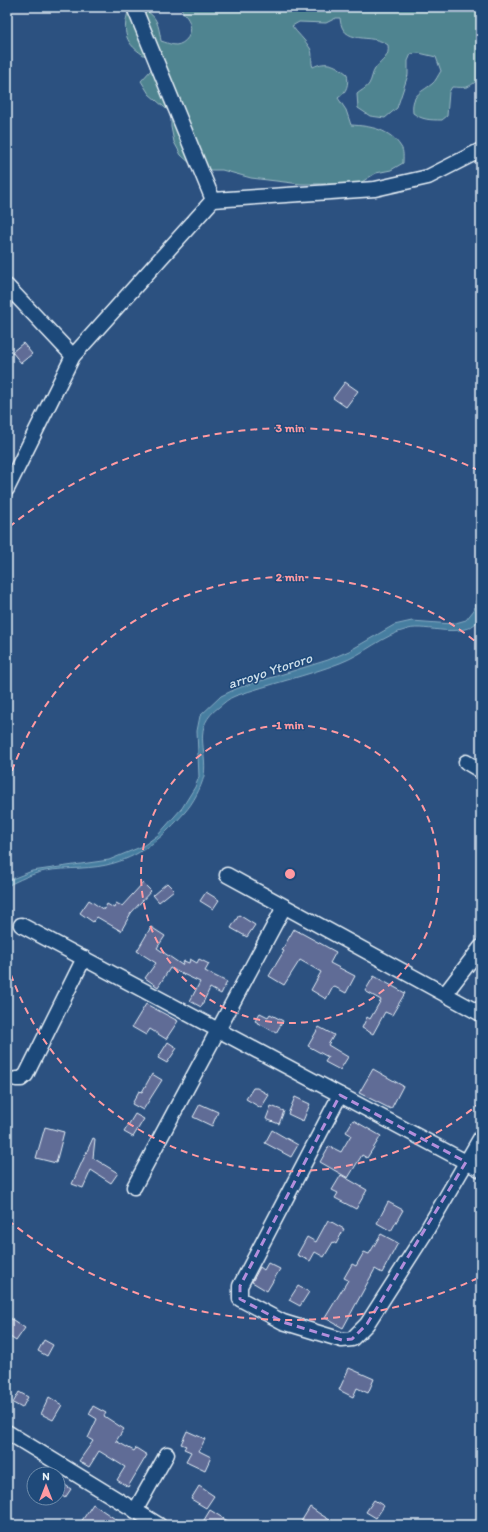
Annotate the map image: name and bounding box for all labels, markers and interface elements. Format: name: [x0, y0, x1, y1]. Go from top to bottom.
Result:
text: 3 min: [276, 421, 305, 435]
text: 2 min: [276, 570, 305, 584]
water label: arroyo Ytororo: [226, 649, 315, 693]
text: 1 min: [276, 718, 305, 732]
centre of rings: [283, 867, 297, 881]
north arrow: [26, 1466, 66, 1506]
text: N: [42, 1470, 50, 1483]

